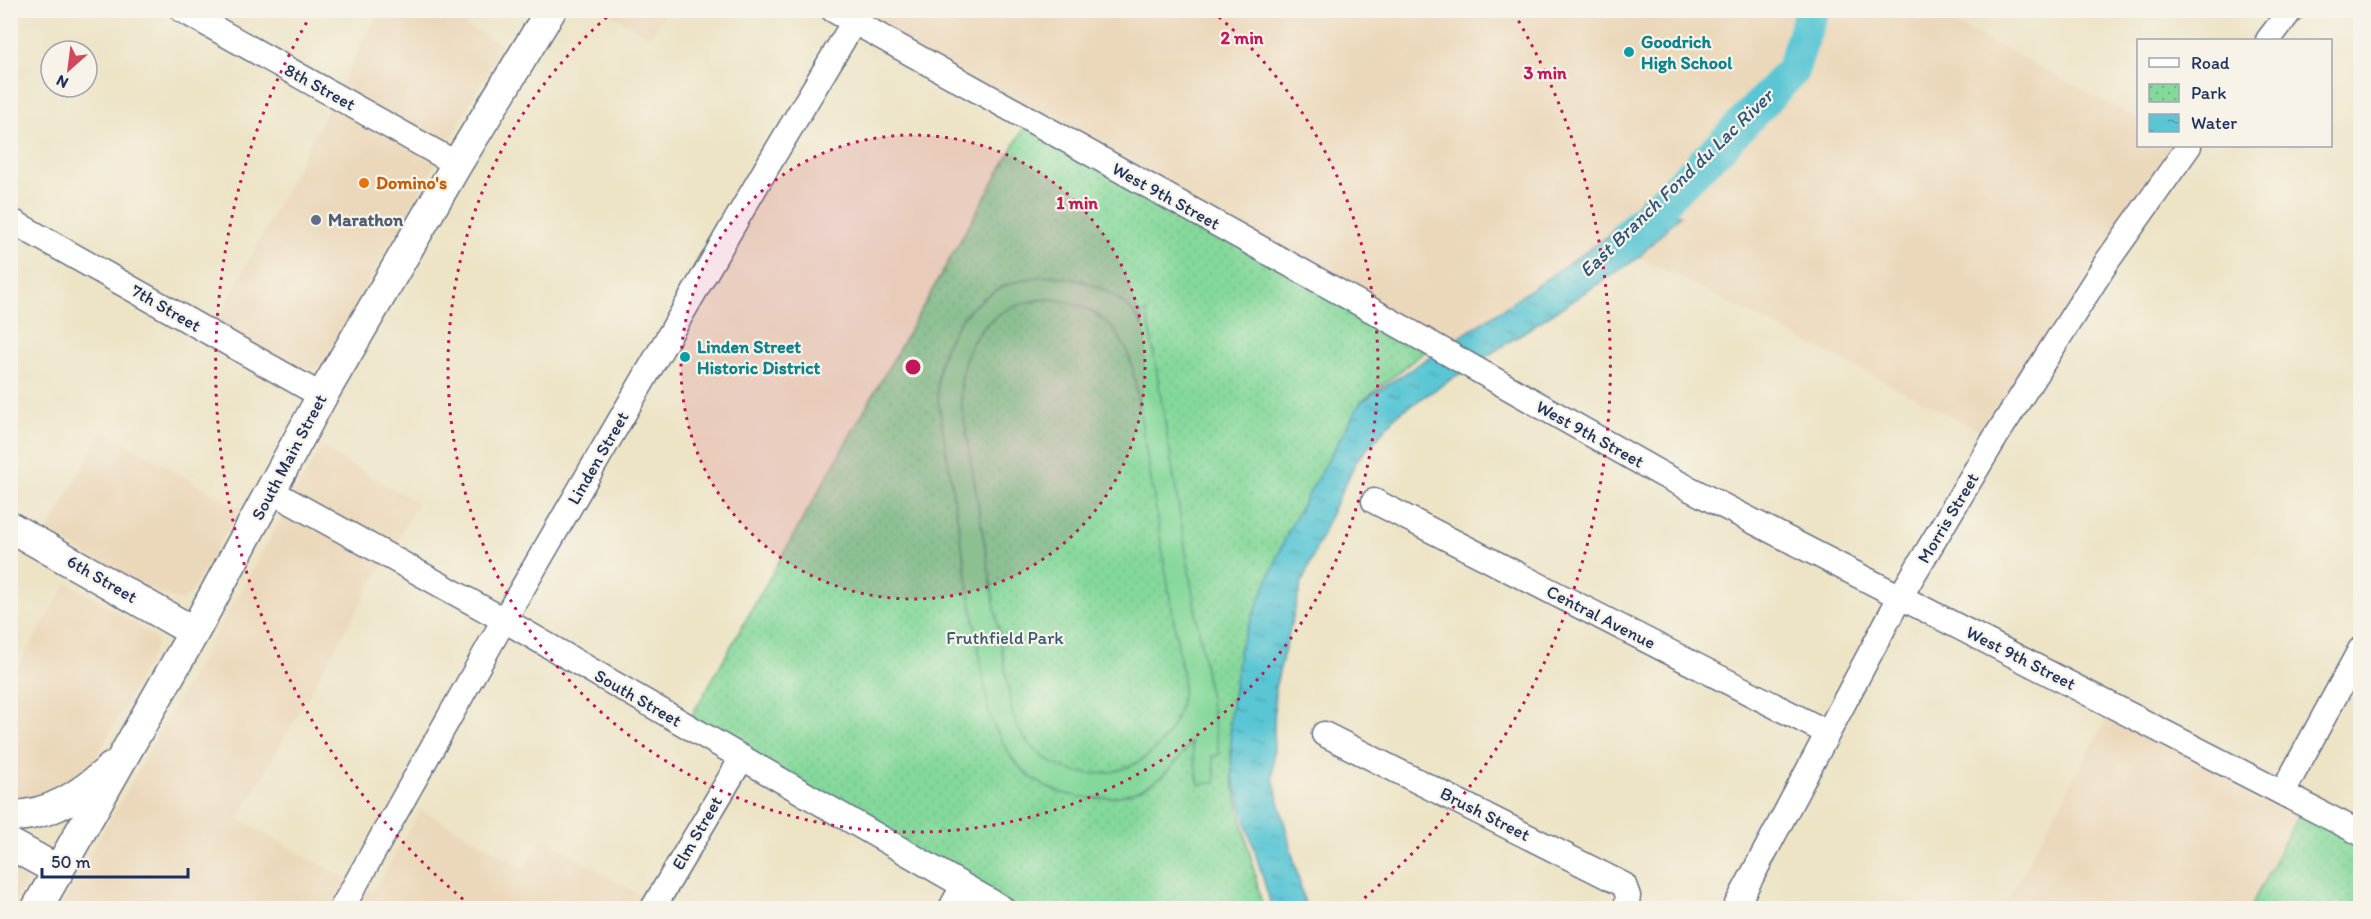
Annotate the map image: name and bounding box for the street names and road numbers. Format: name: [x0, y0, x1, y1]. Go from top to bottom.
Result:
street label: 8th Street: [281, 59, 360, 116]
street label: West 9th Street: [1108, 157, 1224, 235]
street label: 7th Street: [127, 279, 205, 337]
street label: South Main Street: [247, 390, 332, 524]
street label: West 9th Street: [1532, 395, 1648, 473]
street label: Linden Street: [562, 407, 634, 509]
street label: Morris Street: [1912, 469, 1984, 567]
street label: 6th Street: [63, 550, 141, 608]
street label: Central Avenue: [1543, 580, 1659, 654]
street label: West 9th Street: [1963, 621, 2080, 695]
street label: South Street: [590, 664, 686, 732]
street label: Brush Street: [1436, 782, 1534, 846]
street label: Elm Street: [667, 792, 727, 874]

